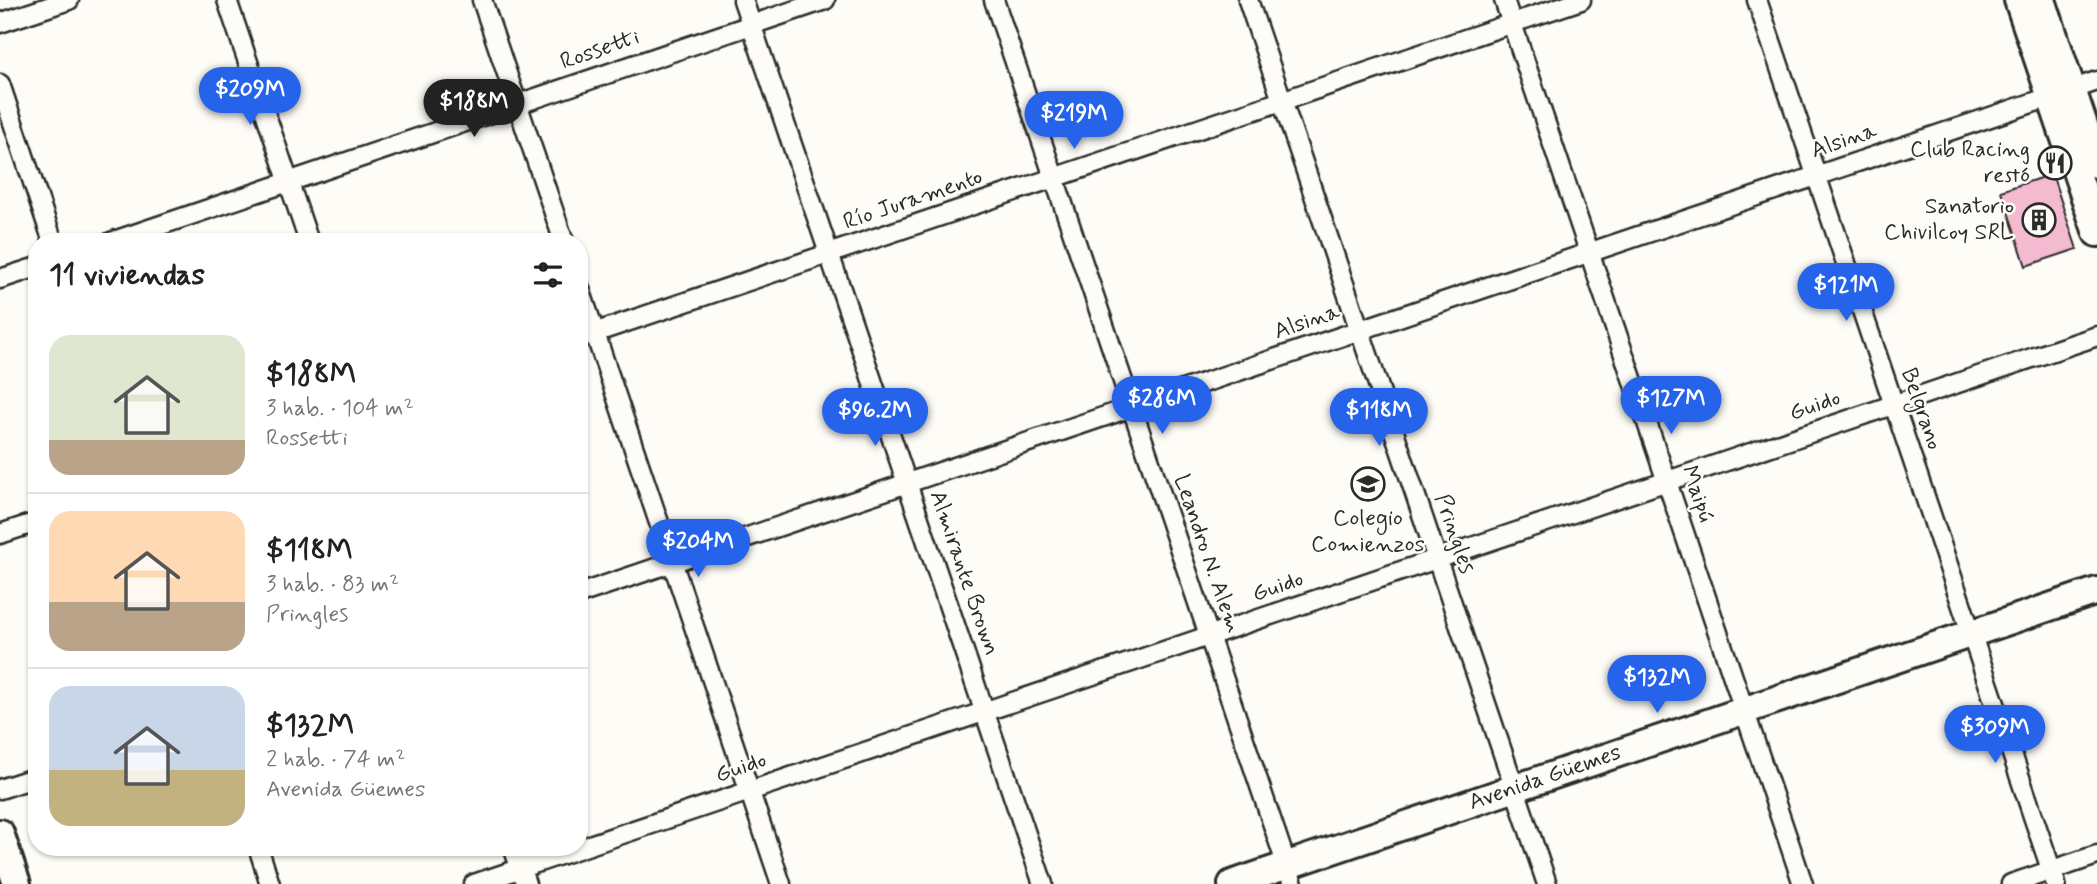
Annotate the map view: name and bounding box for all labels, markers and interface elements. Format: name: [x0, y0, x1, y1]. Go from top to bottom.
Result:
street label: Rossetti: [556, 23, 644, 77]
pin: $209M: [201, 68, 299, 127]
text: $209M: [215, 75, 285, 105]
pin: $188M: [425, 80, 523, 139]
text: $188M: [439, 87, 509, 117]
pin: $219M: [1025, 92, 1123, 151]
text: $219M: [1041, 99, 1107, 129]
street label: Alsina: [1807, 116, 1881, 166]
place label: Club Racing restó: [1910, 135, 2030, 191]
restaurant icon: Club Racing restó: [2036, 144, 2074, 182]
street label: Río Juramento: [840, 162, 986, 238]
place label: Sanatorio Chivilcoy SRL: [1884, 192, 2014, 248]
building icon: Sanatorio Chivilcoy SRL: [2020, 201, 2058, 239]
text: 11 viviendas: [49, 256, 205, 295]
icon: filters: [529, 256, 567, 294]
pin: $121M: [1797, 264, 1895, 323]
text: $121M: [1813, 271, 1879, 301]
street label: Alsina: [1270, 297, 1344, 347]
text: $188M: [266, 355, 356, 394]
icon: home: [105, 363, 189, 447]
street label: Belgrano: [1891, 364, 1949, 455]
pin: $286M: [1113, 376, 1211, 436]
pin: $127M: [1622, 376, 1720, 436]
street label: Guido: [1786, 383, 1845, 429]
text: $286M: [1128, 384, 1196, 414]
text: $127M: [1637, 384, 1705, 414]
pin: $96.2M: [818, 388, 932, 448]
pin: $118M: [1330, 388, 1428, 448]
text: 3 hab. · 104 m²: [266, 394, 414, 424]
text: $96.2M: [838, 396, 912, 426]
text: $118M: [1346, 396, 1412, 426]
text: Rossetti: [266, 424, 348, 454]
street label: Maipú: [1673, 462, 1721, 526]
school or university icon: Colegio Comienzos: [1349, 465, 1387, 503]
street label: Leandro N. Alem: [1166, 471, 1248, 637]
street label: Almirante Brown: [922, 487, 1006, 659]
street label: Pringles: [1426, 490, 1482, 578]
place label: Colegio Comienzos: [1311, 504, 1425, 560]
pin: $204M: [649, 520, 747, 579]
text: $204M: [662, 527, 734, 557]
text: $118M: [266, 531, 353, 570]
icon: home: [105, 539, 189, 623]
street label: Guido: [1249, 564, 1308, 610]
text: 3 hab. · 83 m²: [266, 570, 399, 600]
text: Pringles: [266, 600, 348, 630]
pin: $132M: [1608, 656, 1706, 715]
text: $132M: [1623, 663, 1691, 693]
text: $132M: [266, 706, 354, 745]
pin: $309M: [1946, 706, 2044, 765]
text: $309M: [1960, 713, 2030, 743]
icon: home: [105, 714, 189, 798]
street label: Avenida Güemes: [1465, 738, 1625, 818]
text: 2 hab. · 74 m²: [266, 745, 405, 775]
street label: Guido: [712, 745, 771, 791]
text: Avenida Güemes: [266, 775, 425, 805]

